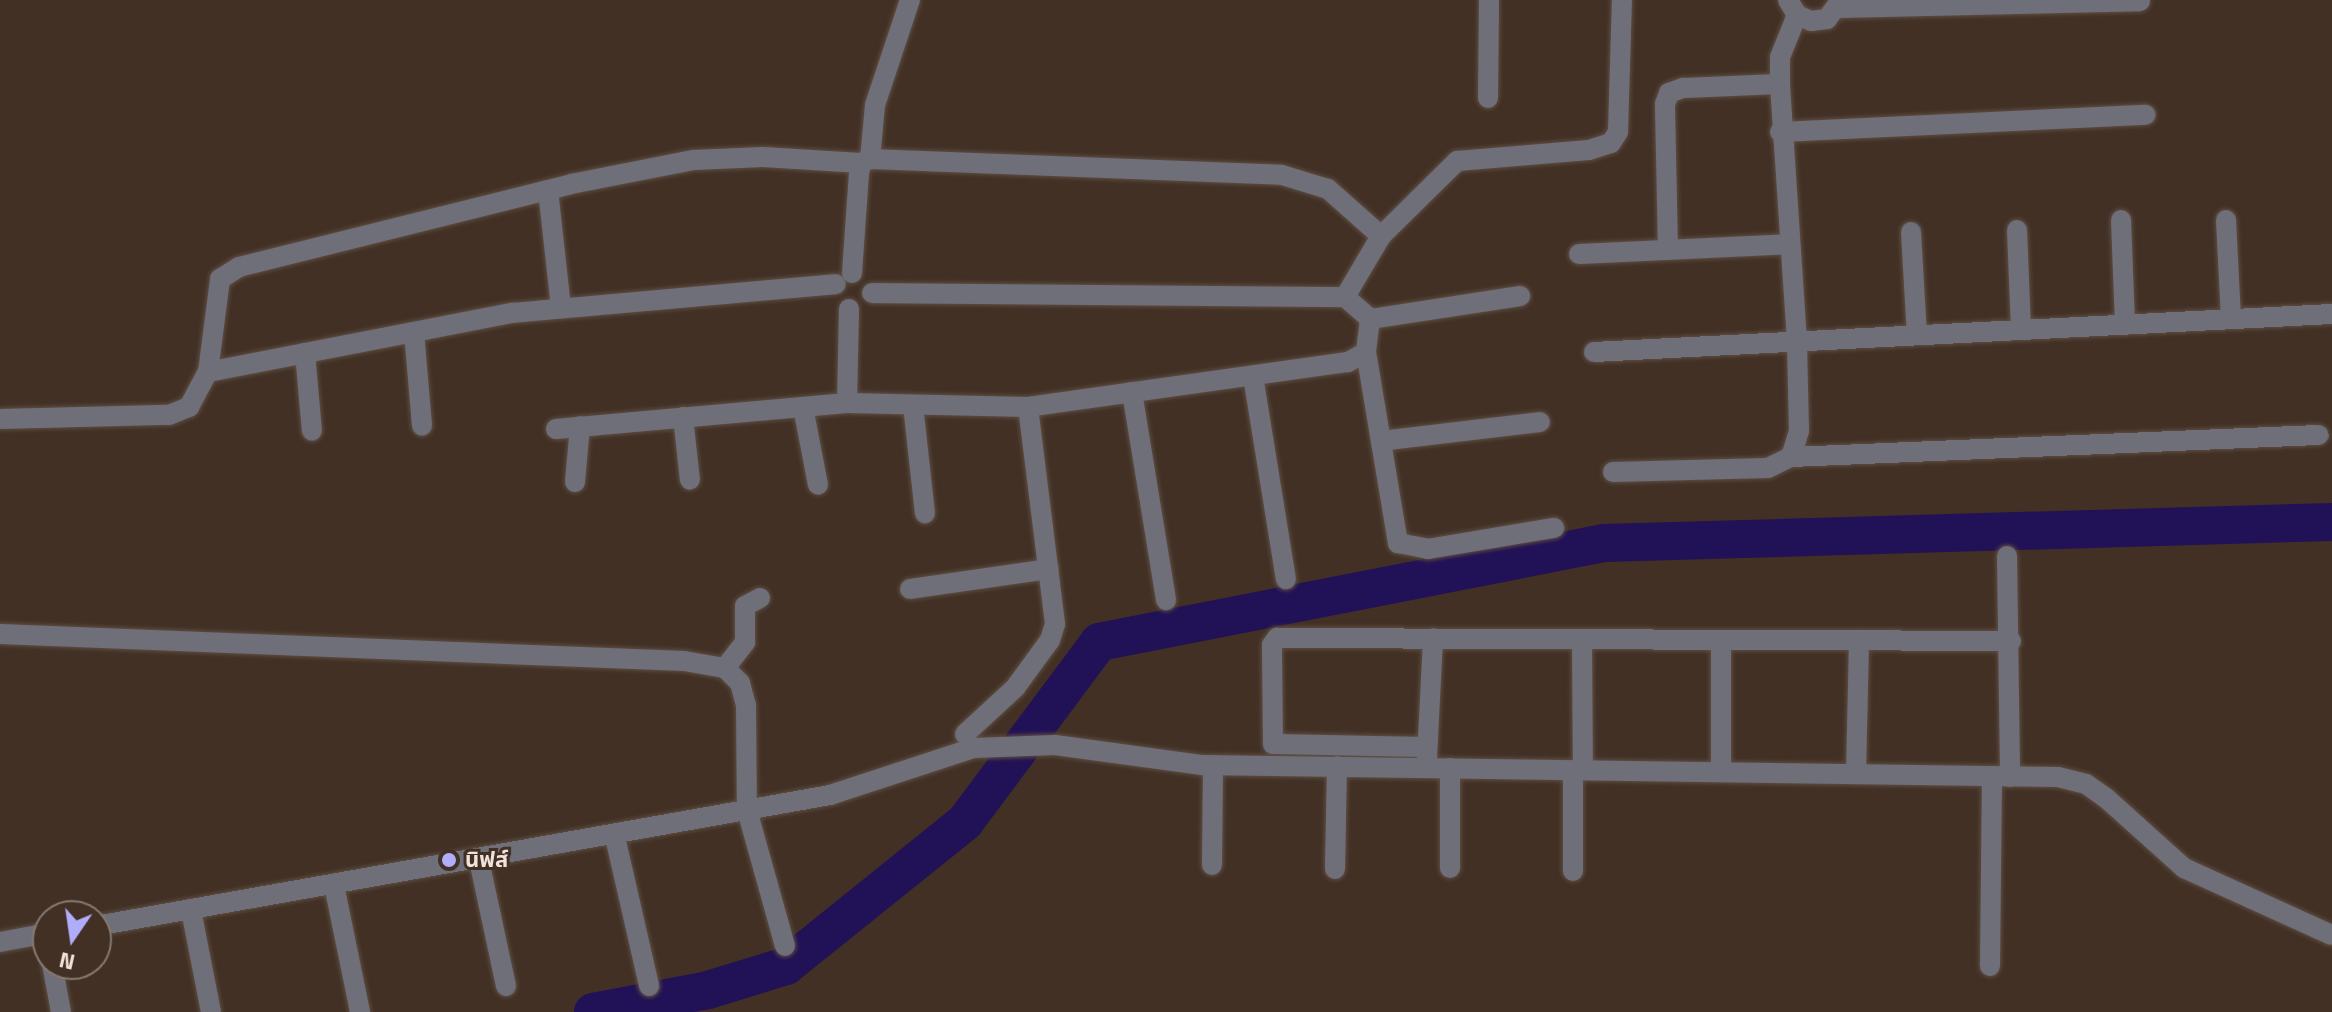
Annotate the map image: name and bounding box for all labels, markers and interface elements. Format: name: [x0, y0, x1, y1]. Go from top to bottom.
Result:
place label: นิฟส์: [465, 847, 508, 873]
marker: นิฟส์: [440, 851, 458, 869]
north arrow: [32, 900, 112, 980]
text: N: [56, 943, 78, 980]

